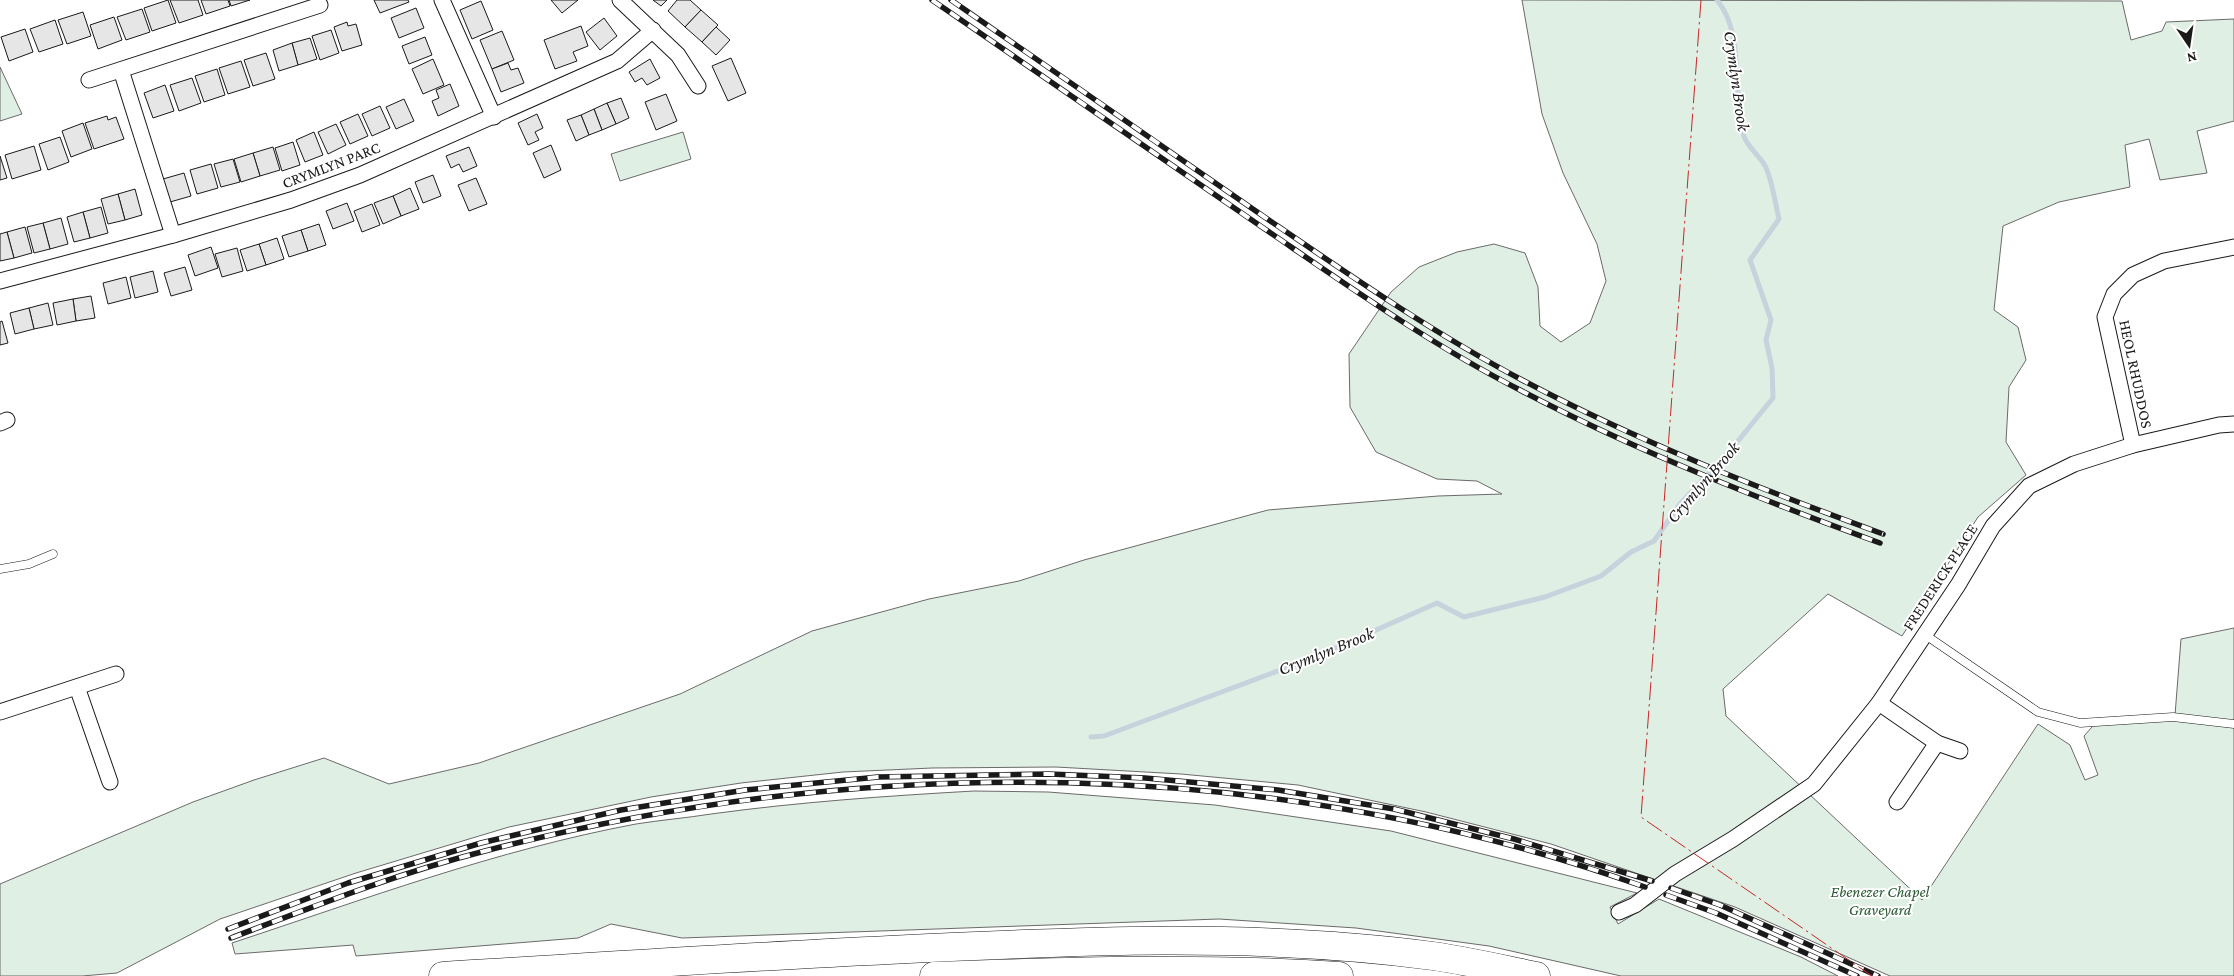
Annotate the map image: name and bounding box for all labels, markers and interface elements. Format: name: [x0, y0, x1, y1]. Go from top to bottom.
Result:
north arrow: [2164, 20, 2214, 70]
water label: Crymlyn Brook: [1720, 29, 1754, 134]
text: N: [2185, 49, 2198, 67]
street label: CRYMLYN PARC: [280, 139, 382, 191]
street label: HEOL RHUDDOS: [2116, 318, 2156, 430]
water label: Crymlyn Brook: [1662, 436, 1745, 527]
street label: FREDERICK PLACE: [1899, 520, 1981, 633]
water label: Crymlyn Brook: [1275, 622, 1378, 679]
park label: Ebenezer Chapel Graveyard: [1831, 883, 1931, 919]

